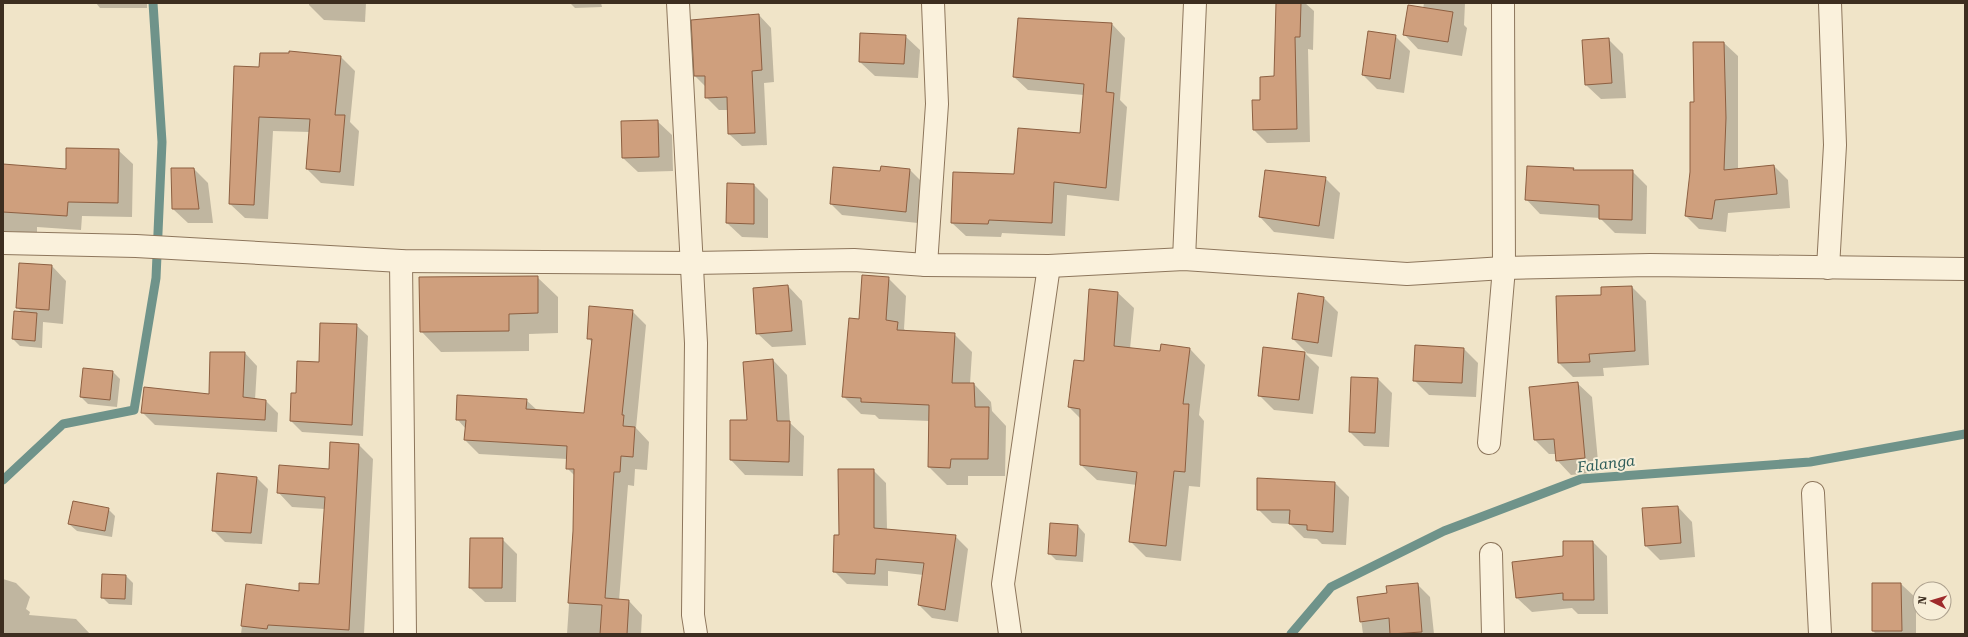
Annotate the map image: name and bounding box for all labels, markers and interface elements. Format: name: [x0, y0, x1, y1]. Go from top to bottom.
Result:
water label: Falanga: [1575, 452, 1636, 477]
north arrow: [1912, 581, 1952, 621]
text: N: [1916, 595, 1929, 605]

